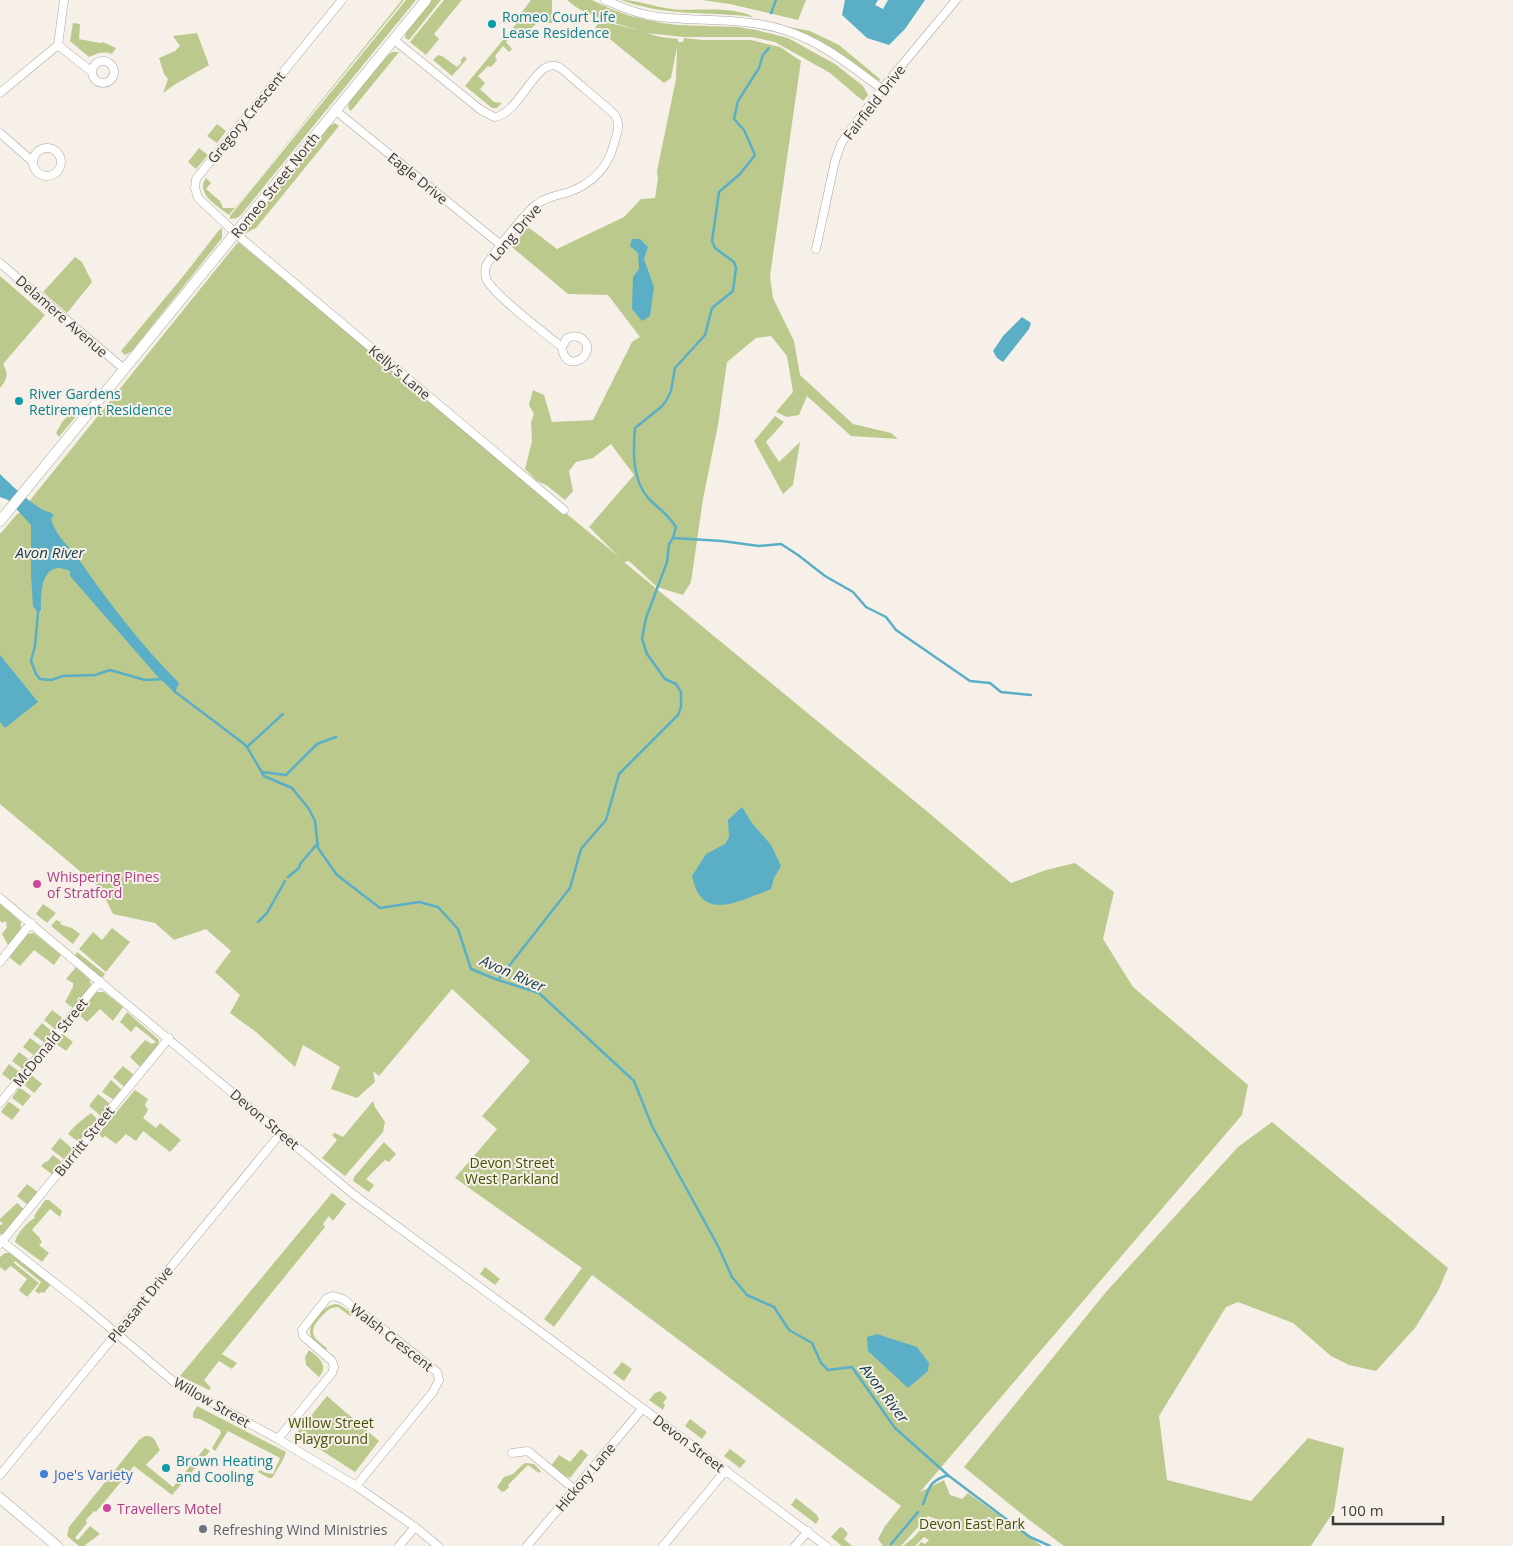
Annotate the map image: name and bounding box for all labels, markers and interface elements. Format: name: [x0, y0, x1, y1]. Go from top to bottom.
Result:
place label: Romeo Court Life Lease Residence: [502, 7, 616, 42]
marker: Romeo Court Life Lease Residence: [486, 18, 498, 30]
street label: Fairfield Drive: [839, 60, 909, 143]
street label: Gregory Crescent: [203, 67, 289, 167]
street label: Romeo Street North: [226, 128, 324, 242]
street label: Eagle Drive: [384, 148, 452, 208]
street label: Long Drive: [485, 199, 545, 265]
street label: Delamere Avenue: [12, 271, 112, 361]
street label: Kelly's Lane: [365, 340, 435, 404]
place label: River Gardens Retirement Residence: [29, 384, 172, 419]
marker: River Gardens Retirement Residence: [13, 395, 25, 407]
water label: Avon River: [15, 542, 86, 562]
place label: Whispering Pines of Stratford: [47, 867, 160, 902]
marker: Whispering Pines of Stratford: [31, 878, 43, 890]
water label: Avon River: [477, 949, 550, 997]
street label: McDonald Street: [8, 994, 92, 1090]
street label: Devon Street: [226, 1084, 304, 1154]
street label: Burritt Street: [50, 1102, 118, 1180]
park label: Devon Street West Parkland: [465, 1153, 559, 1188]
street label: Pleasant Drive: [103, 1262, 177, 1346]
street label: Walsh Crescent: [347, 1299, 437, 1375]
water label: Avon River: [856, 1359, 914, 1427]
street label: Willow Street: [170, 1372, 254, 1432]
street label: Devon Street: [649, 1410, 729, 1476]
park label: Willow Street Playground: [288, 1413, 374, 1448]
street label: Hickory Lane: [551, 1439, 619, 1515]
place label: Brown Heating and Cooling: [176, 1451, 273, 1486]
marker: Brown Heating and Cooling: [160, 1462, 172, 1474]
place label: Joe's Variety: [52, 1465, 134, 1484]
marker: Joe's Variety: [38, 1468, 50, 1480]
scale bar: [1333, 1494, 1443, 1526]
place label: Travellers Motel: [117, 1499, 221, 1518]
text: 100 m: [1340, 1500, 1384, 1520]
marker: Travellers Motel: [101, 1502, 113, 1514]
park label: Devon East Park: [919, 1514, 1026, 1533]
place label: Refreshing Wind Ministries: [213, 1520, 388, 1539]
marker: Refreshing Wind Ministries: [197, 1523, 209, 1535]

